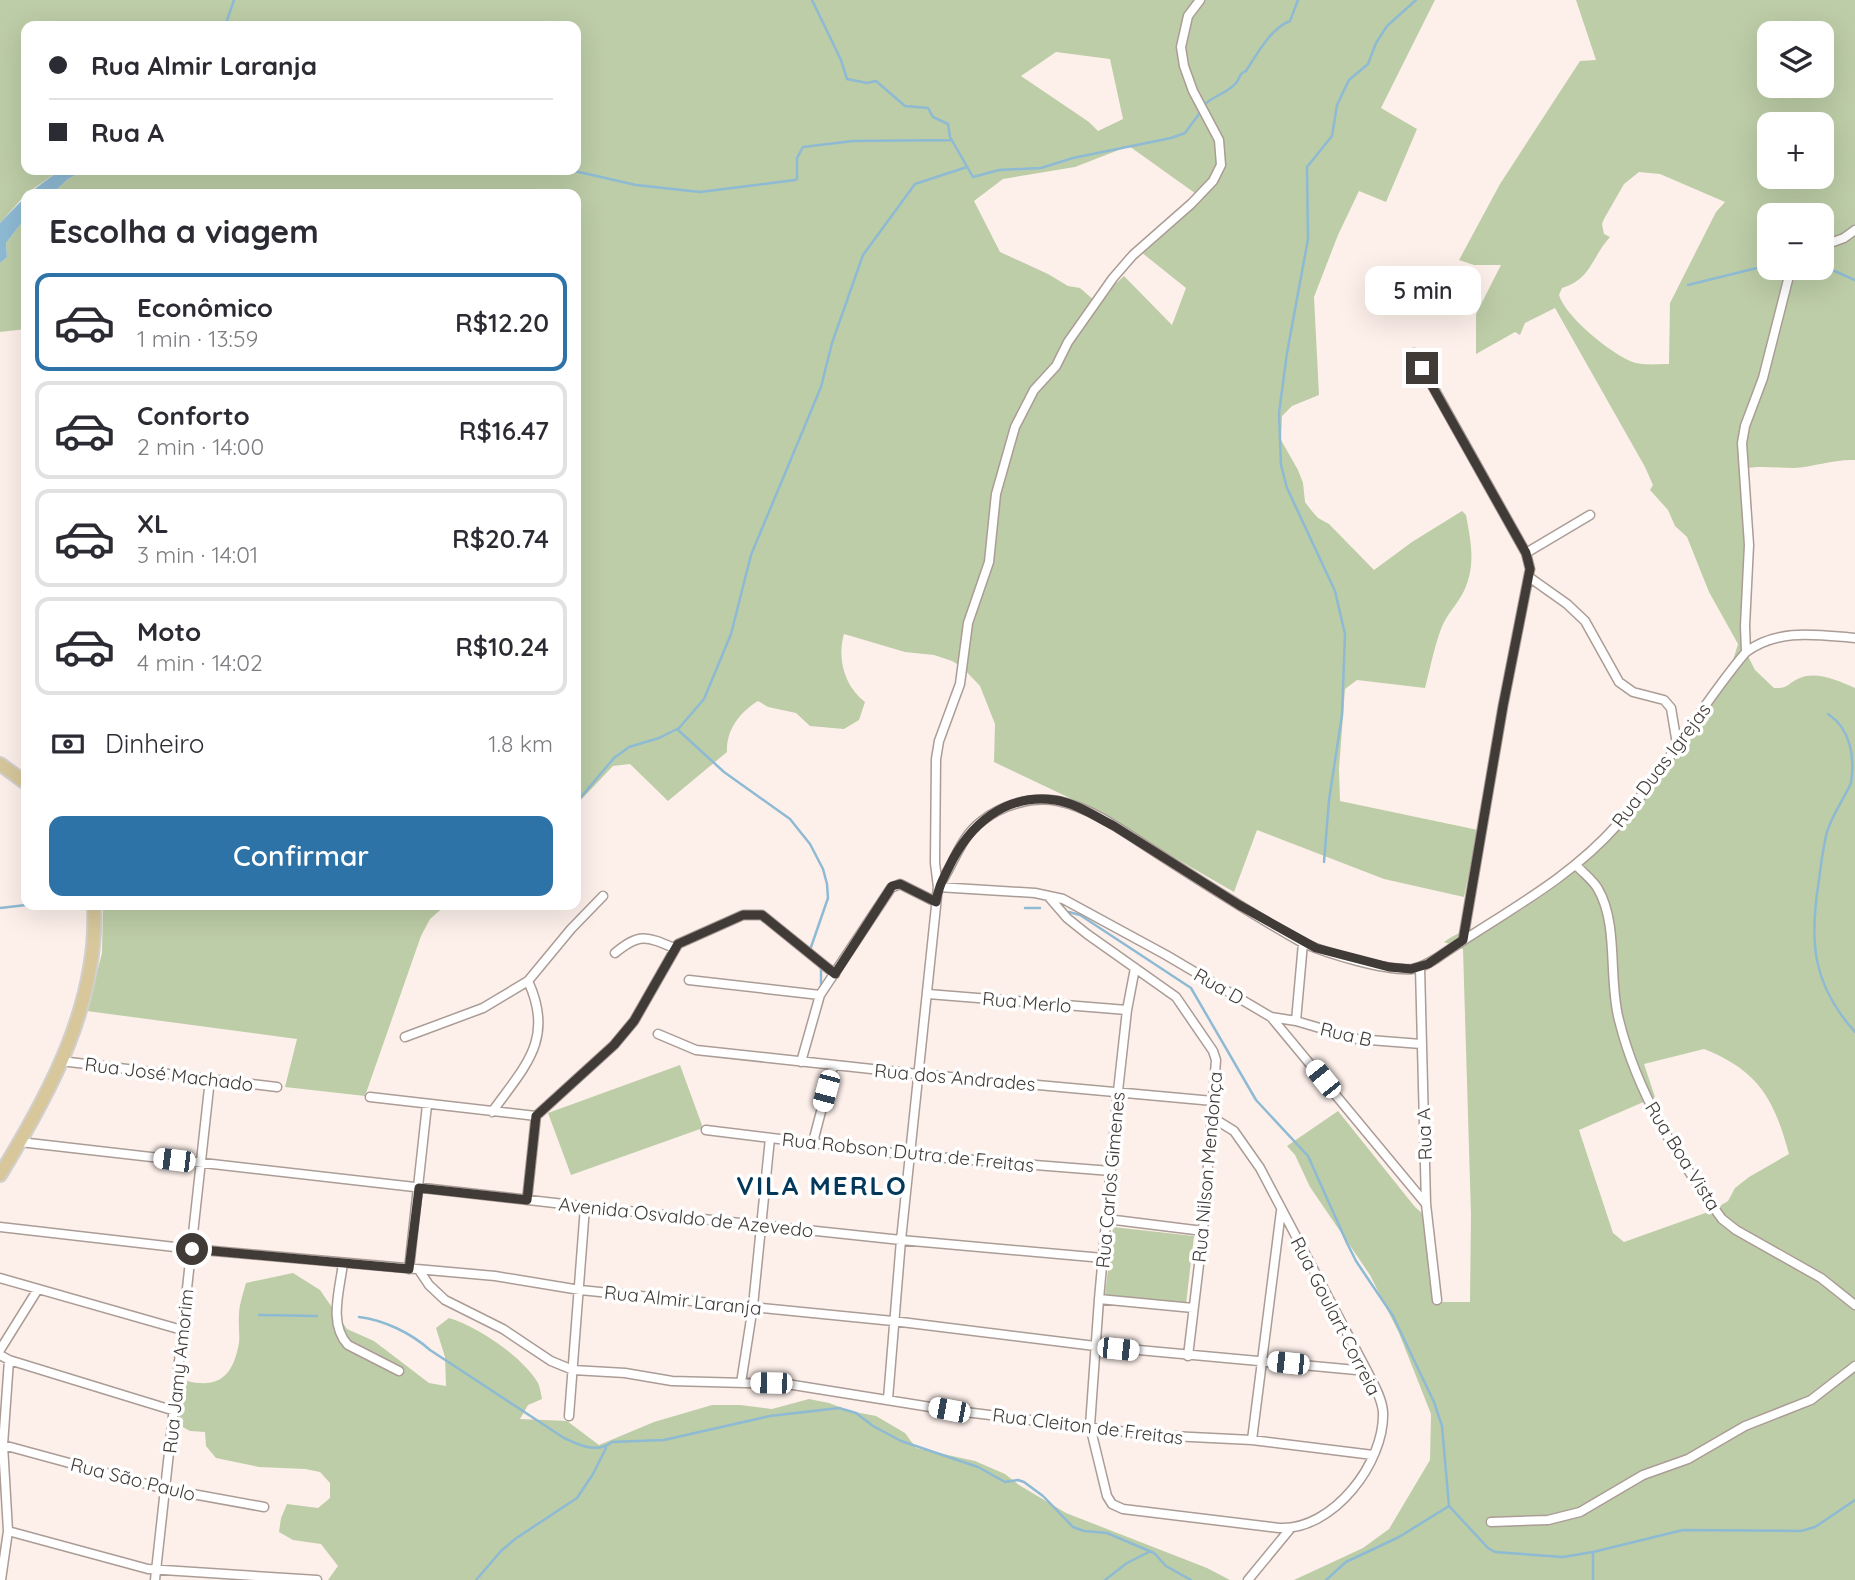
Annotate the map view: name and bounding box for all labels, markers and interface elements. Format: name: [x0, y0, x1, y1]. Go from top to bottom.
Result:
map controls: [1757, 21, 1834, 280]
button: layers: [1757, 21, 1834, 98]
text: Rua Almir Laranja: [91, 49, 317, 82]
button: +: [1757, 112, 1834, 189]
text: Rua A: [91, 116, 164, 149]
button: −: [1757, 203, 1834, 280]
text: Escolha a viagem: [49, 211, 319, 251]
callout: 5 min: [1364, 266, 1480, 316]
text: 5 min: [1393, 276, 1453, 305]
icon: car: [53, 291, 116, 354]
text: Econômico: [137, 291, 273, 324]
text: R$12.20: [455, 306, 549, 339]
text: 1 min · 13:59: [137, 324, 258, 353]
route end: [1406, 352, 1438, 384]
icon: car: [53, 399, 116, 462]
text: Conforto: [137, 399, 250, 432]
text: R$16.47: [459, 414, 549, 447]
text: 2 min · 14:00: [137, 432, 264, 461]
icon: car: [53, 507, 116, 570]
text: XL: [137, 507, 169, 540]
text: R$20.74: [452, 522, 549, 555]
text: 3 min · 14:01: [137, 540, 258, 569]
icon: car: [53, 615, 116, 678]
text: Moto: [137, 615, 201, 648]
text: R$10.24: [455, 630, 549, 663]
text: 4 min · 14:02: [137, 648, 263, 677]
street label: Rua Duas Igrejas: [1606, 698, 1716, 832]
icon: cash: [49, 725, 87, 763]
text: Dinheiro: [105, 727, 204, 760]
text: 1.8 km: [488, 729, 553, 758]
button: Confirmar: [49, 816, 553, 896]
street label: Rua D: [1190, 962, 1248, 1010]
street label: Rua Merlo: [981, 986, 1073, 1018]
street label: Rua B: [1318, 1016, 1374, 1052]
street label: Rua José Machado: [83, 1052, 255, 1096]
car: [1302, 1056, 1345, 1102]
street label: Rua dos Andrades: [873, 1058, 1037, 1096]
car: [811, 1068, 842, 1114]
street label: Rua Nilson Mendonça: [1187, 1070, 1227, 1264]
street label: Rua Carlos Gimenes: [1090, 1091, 1130, 1269]
street label: Rua Boa Vista: [1640, 1097, 1726, 1215]
street label: Rua A: [1411, 1107, 1437, 1161]
street label: Rua Robson Dutra de Freitas: [781, 1127, 1035, 1177]
car: [152, 1147, 197, 1173]
district label: VILA MERLO: [736, 1169, 908, 1202]
street label: Avenida Osvaldo de Azevedo: [557, 1192, 815, 1242]
route start: [176, 1233, 208, 1265]
street label: Rua Goulart Correia: [1286, 1233, 1386, 1399]
street label: Rua Almir Laranja: [603, 1280, 763, 1320]
street label: Rua Jamy Amorim: [157, 1287, 199, 1455]
car: [1097, 1336, 1140, 1362]
car: [1267, 1350, 1310, 1376]
car: [750, 1372, 793, 1394]
car: [927, 1396, 972, 1424]
street label: Rua Cleiton de Freitas: [991, 1402, 1185, 1450]
street label: Rua São Paulo: [68, 1452, 198, 1506]

